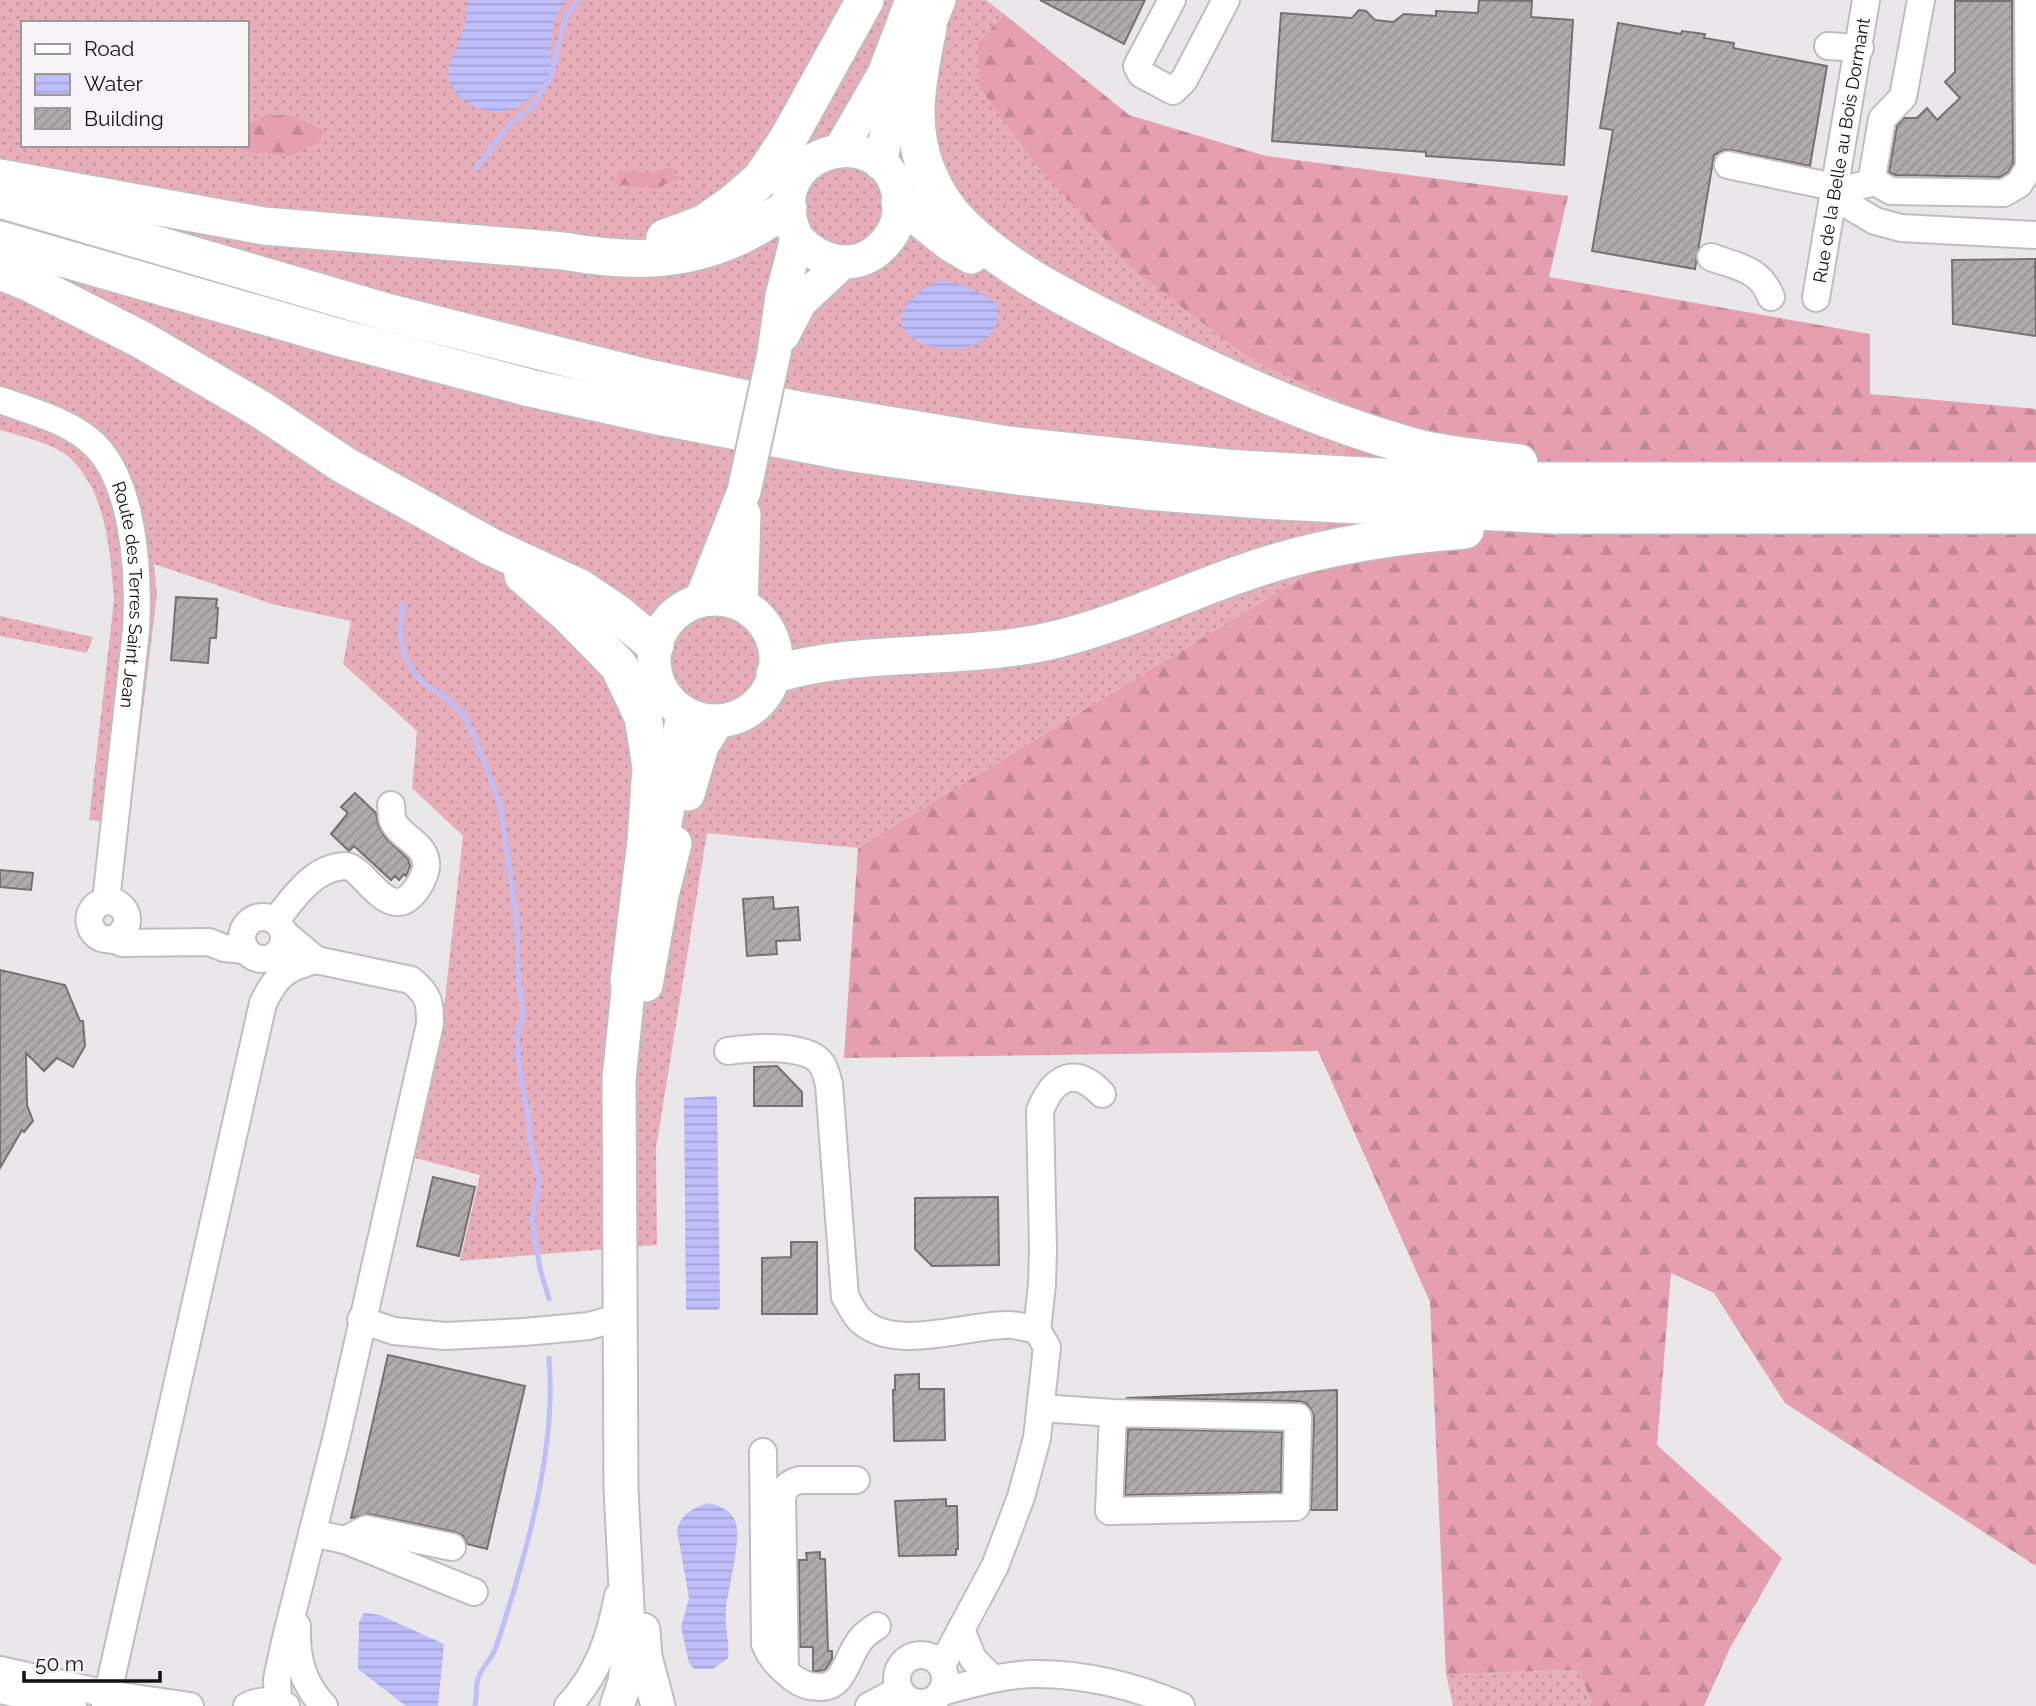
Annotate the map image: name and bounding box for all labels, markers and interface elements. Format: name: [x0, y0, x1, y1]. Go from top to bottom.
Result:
street label: Rue de la Belle au Bois Dormant: [1808, 16, 1873, 284]
legend: [21, 21, 248, 147]
text: Road: [84, 36, 134, 61]
text: Water: [84, 71, 143, 96]
text: Building: [84, 106, 164, 131]
street label: Route des Terres Saint Jean: [108, 478, 147, 709]
scale bar: [24, 1640, 161, 1684]
text: 50 m: [35, 1651, 84, 1676]

